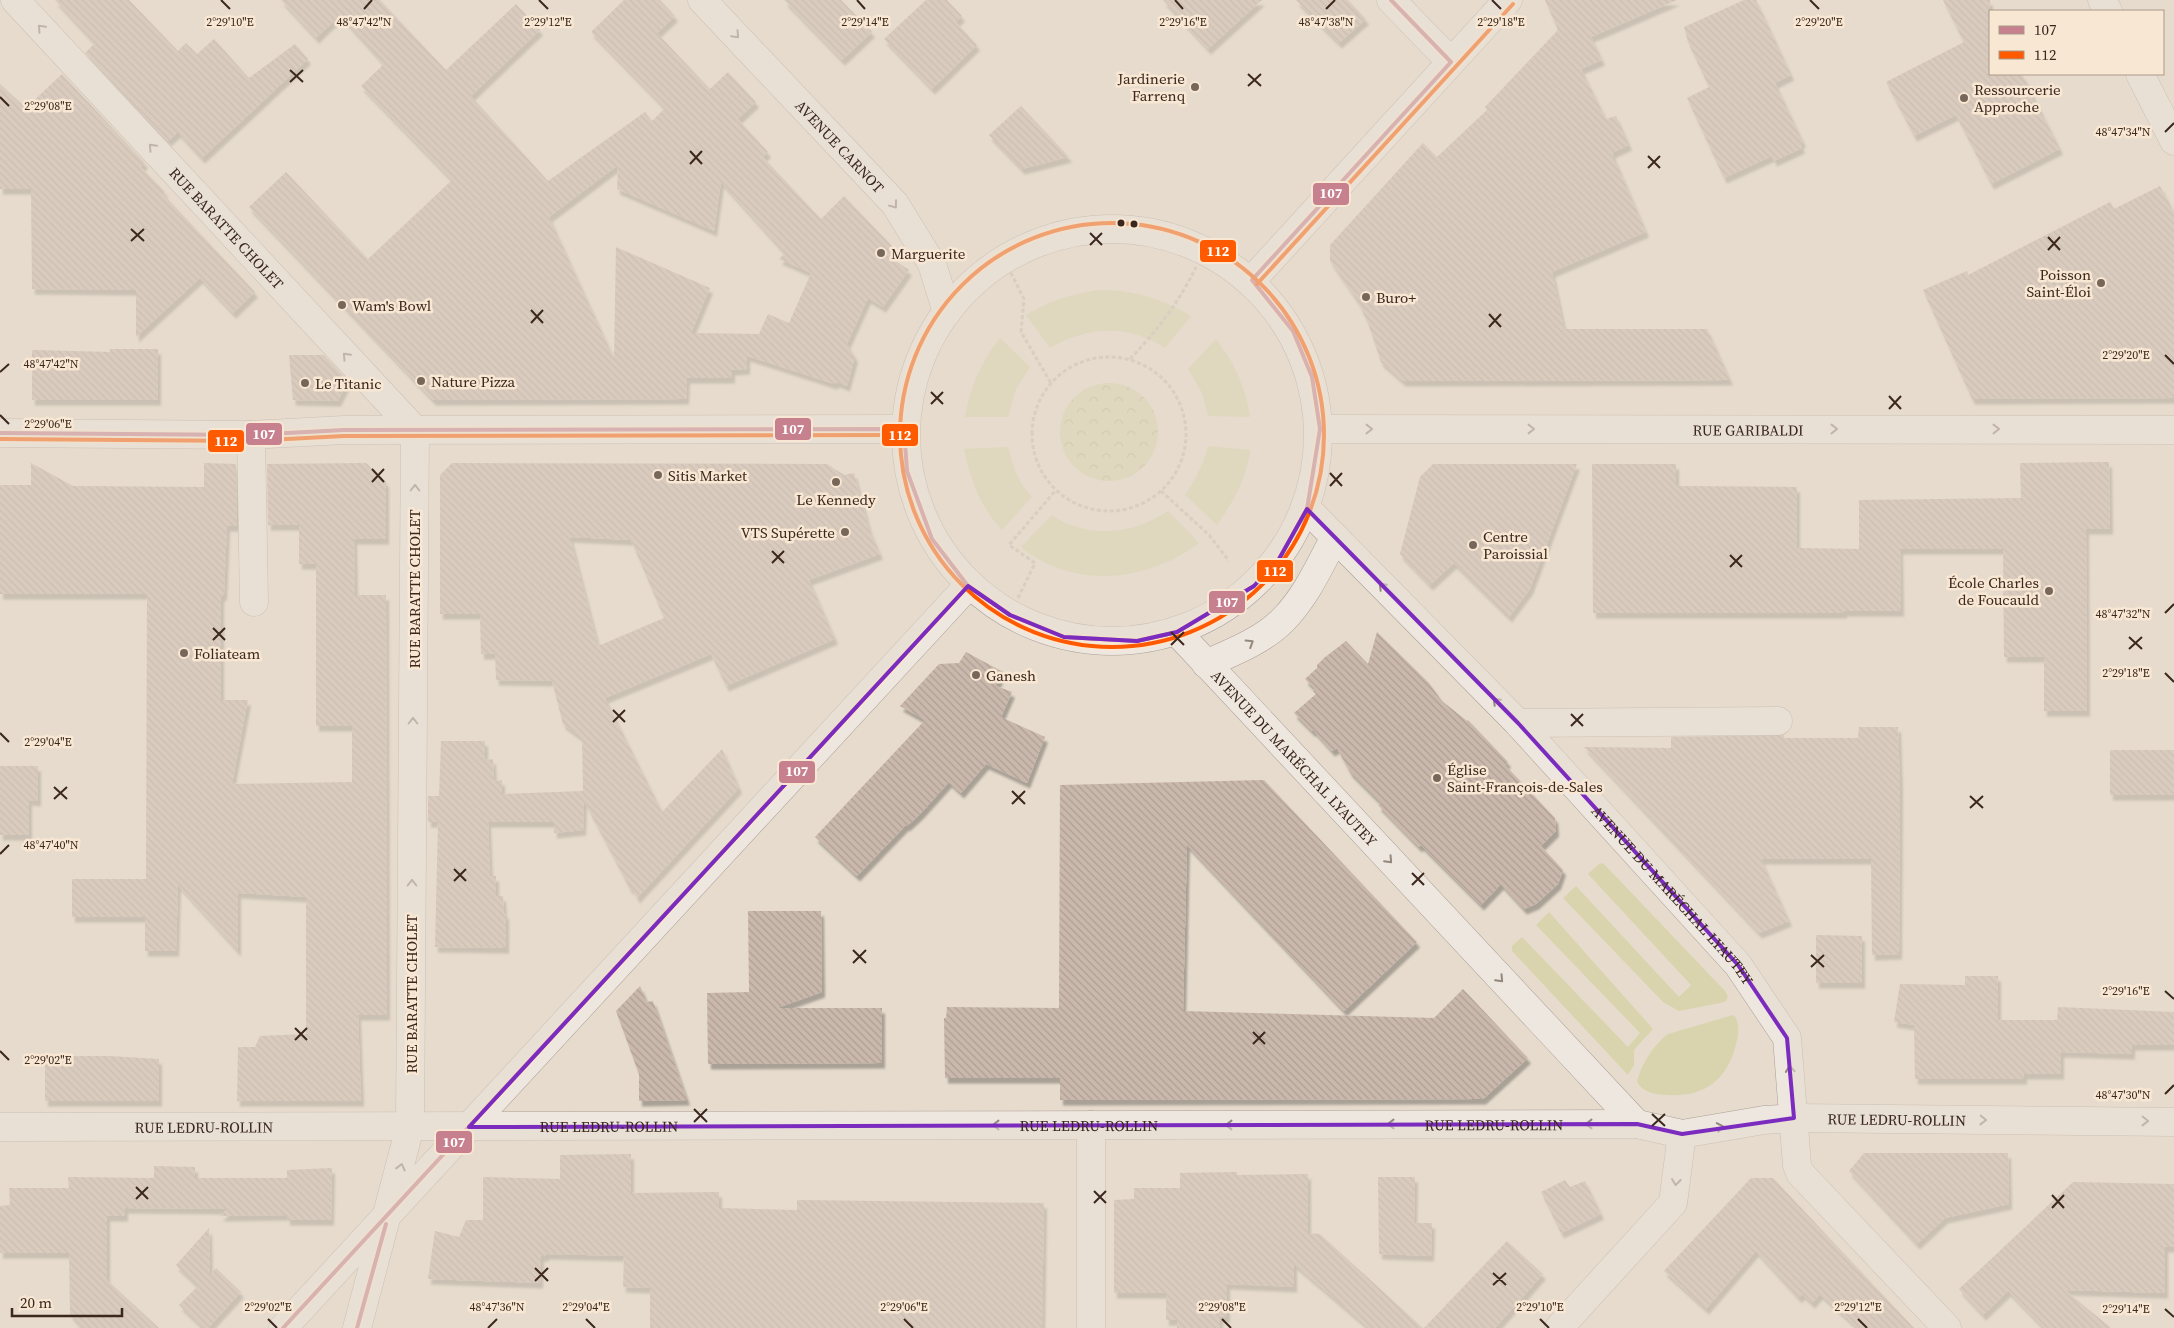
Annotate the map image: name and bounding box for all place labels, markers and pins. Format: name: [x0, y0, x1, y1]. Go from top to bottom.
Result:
place label: Jardinerie Farrenq: [1117, 68, 1186, 106]
place label: Ressourcerie Approche: [1974, 79, 2061, 117]
marker: Jardinerie Farrenq: [1189, 81, 1201, 93]
marker: Ressourcerie Approche: [1958, 92, 1970, 104]
unlabelled marker: [1116, 218, 1126, 228]
unlabelled marker: [1129, 219, 1139, 229]
place label: Marguerite: [891, 243, 966, 264]
marker: Marguerite: [875, 247, 887, 259]
place label: Poisson Saint-Éloi: [2026, 264, 2091, 302]
marker: Poisson Saint-Éloi: [2095, 277, 2107, 289]
place label: Buro+: [1376, 287, 1416, 308]
marker: Buro+: [1360, 291, 1372, 303]
place label: Wam's Bowl: [352, 295, 432, 316]
marker: Wam's Bowl: [336, 299, 348, 311]
place label: Nature Pizza: [431, 371, 516, 392]
place label: Le Titanic: [315, 373, 382, 394]
marker: Nature Pizza: [415, 375, 427, 387]
marker: Le Titanic: [299, 377, 311, 389]
place label: Sitis Market: [668, 465, 747, 486]
marker: Sitis Market: [652, 469, 664, 481]
marker: Le Kennedy: [830, 476, 842, 488]
place label: Le Kennedy: [796, 489, 876, 510]
place label: VTS Supérette: [741, 522, 835, 543]
marker: VTS Supérette: [839, 526, 851, 538]
place label: Centre Paroissial: [1483, 526, 1548, 564]
marker: Centre Paroissial: [1467, 539, 1479, 551]
place label: École Charles de Foucauld: [1948, 572, 2039, 610]
marker: École Charles de Foucauld: [2043, 585, 2055, 597]
place label: Foliateam: [194, 643, 261, 664]
marker: Foliateam: [178, 647, 190, 659]
place label: Ganesh: [986, 665, 1036, 686]
marker: Ganesh: [970, 669, 982, 681]
place label: Église Saint-François-de-Sales: [1447, 759, 1603, 797]
marker: Église Saint-François-de-Sales: [1431, 772, 1443, 784]

